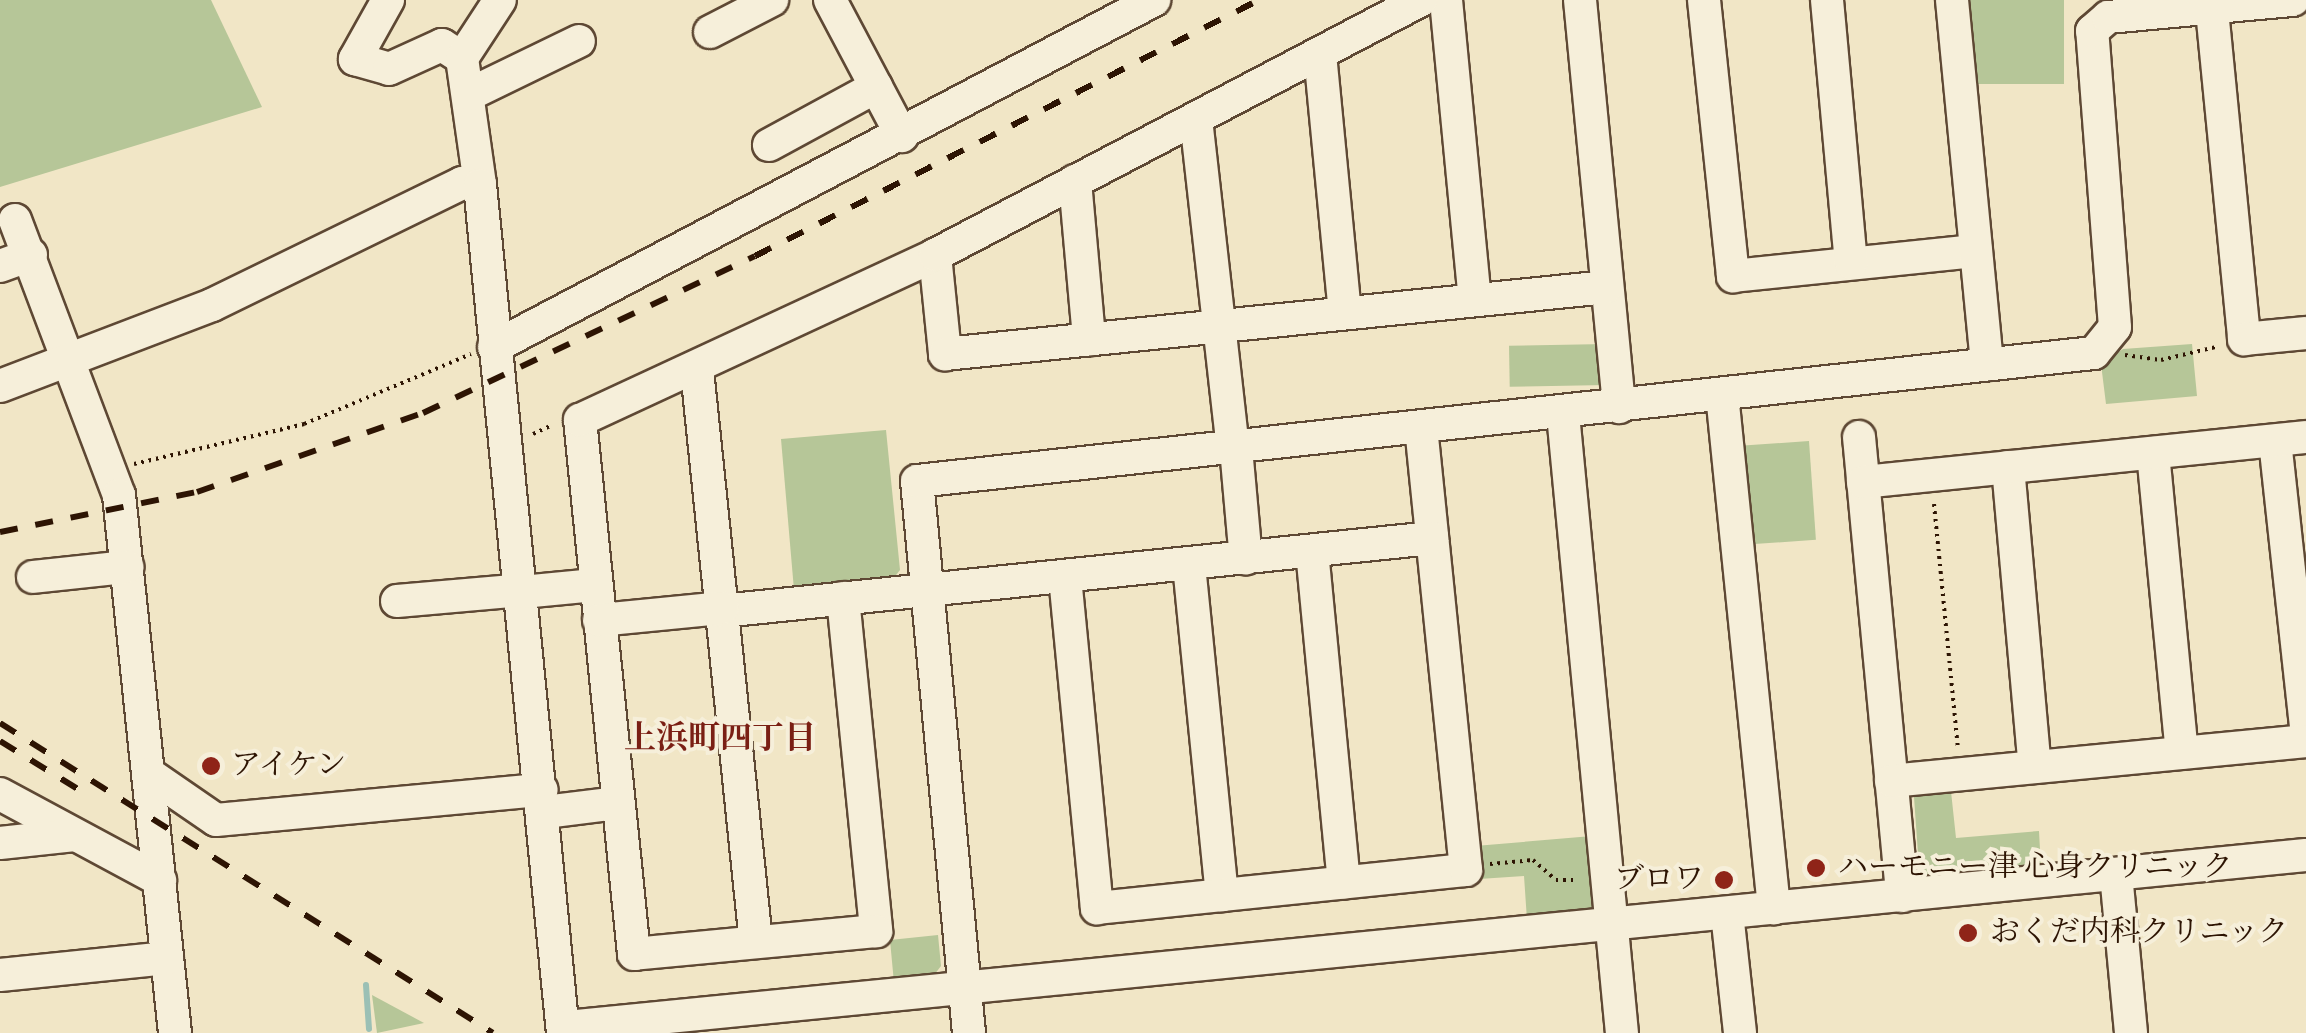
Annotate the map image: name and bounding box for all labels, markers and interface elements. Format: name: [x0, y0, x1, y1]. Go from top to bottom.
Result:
district label: 上浜町四丁目: [624, 721, 816, 759]
place label: アイケン: [231, 748, 351, 784]
marker: アイケン: [200, 755, 222, 777]
place label: ハーモニー津 心身クリニック: [1838, 850, 2235, 886]
marker: ハーモニー津 心身クリニック: [1803, 855, 1829, 881]
place label: ブロワ: [1614, 862, 1704, 898]
marker: ブロワ: [1713, 869, 1735, 891]
place label: おくだ内科クリニック: [1990, 915, 2290, 951]
marker: おくだ内科クリニック: [1955, 920, 1981, 946]

